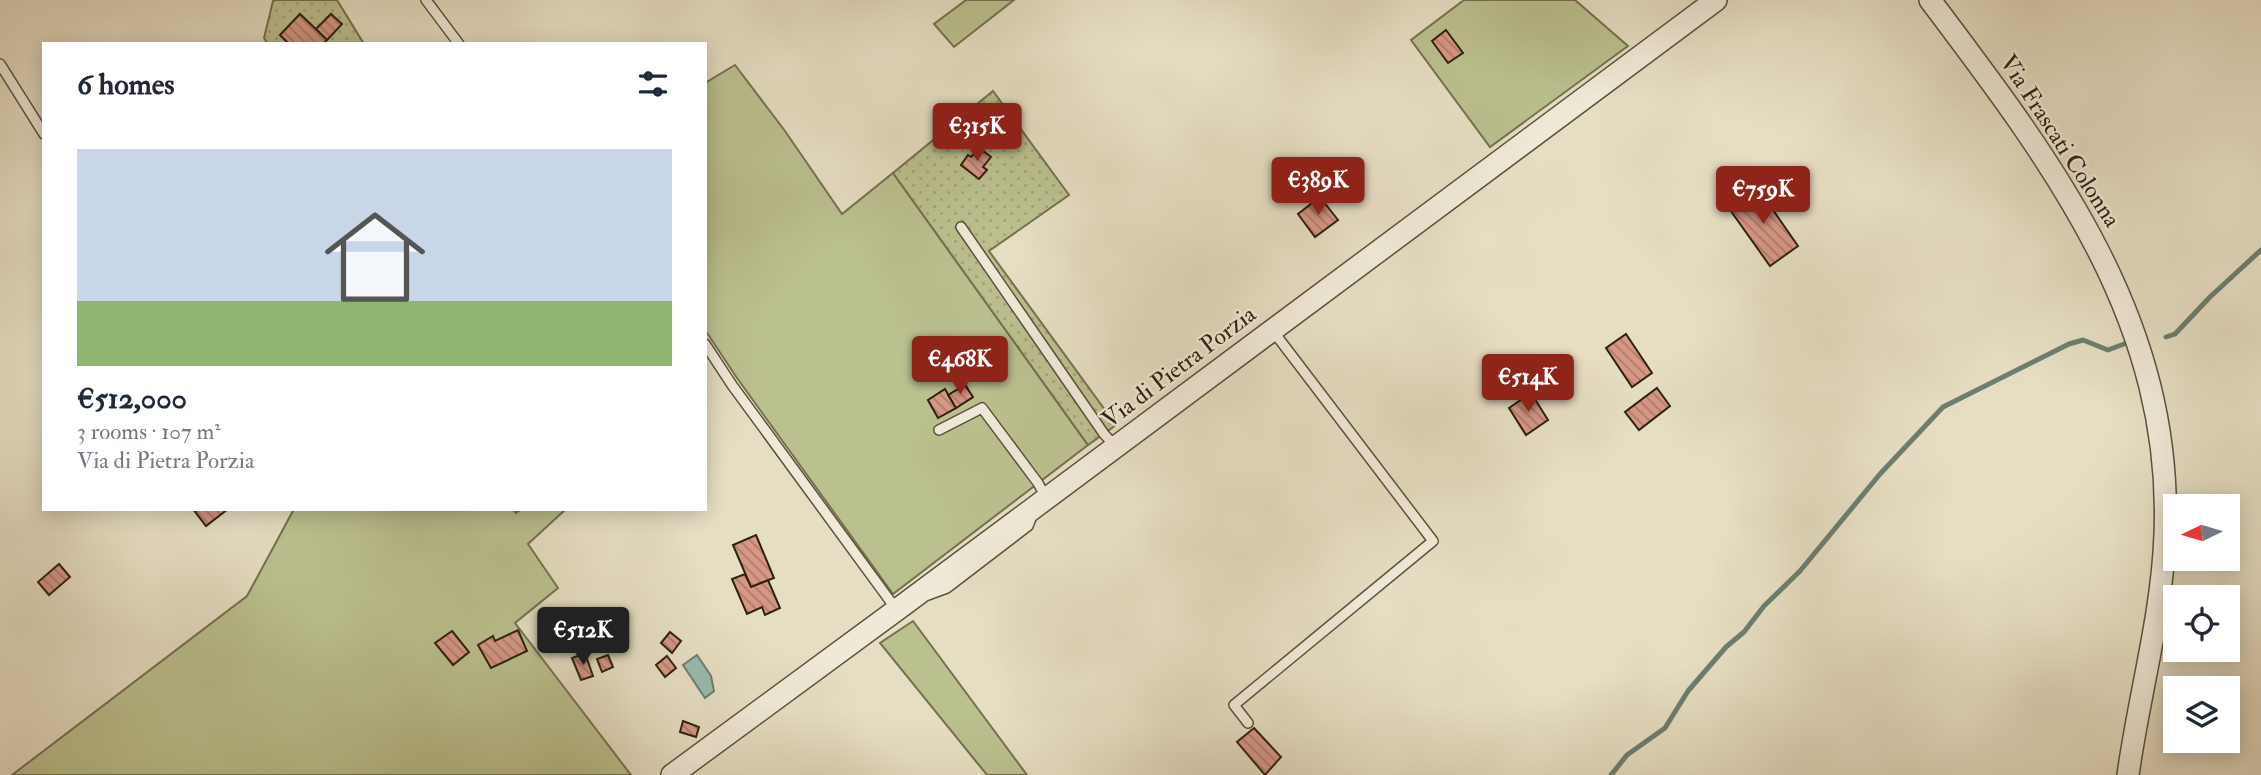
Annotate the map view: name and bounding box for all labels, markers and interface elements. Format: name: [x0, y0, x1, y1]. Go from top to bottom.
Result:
street label: Via Frascati Colonna: [1993, 49, 2128, 234]
icon: filters: [634, 65, 672, 103]
text: 6 homes: [77, 66, 175, 103]
pin: €315K: [928, 104, 1026, 163]
text: €315K: [949, 111, 1005, 140]
pin: €389K: [1269, 158, 1367, 217]
text: €389K: [1288, 165, 1348, 194]
pin: €759K: [1714, 166, 1812, 226]
text: €759K: [1732, 174, 1794, 203]
icon: home: [312, 194, 438, 320]
street label: Via di Pietra Porzia: [1096, 298, 1263, 435]
pin: €468K: [911, 336, 1009, 396]
text: €468K: [928, 344, 992, 373]
pin: €514K: [1479, 354, 1577, 414]
text: €514K: [1498, 362, 1558, 391]
text: €512,000: [77, 380, 187, 417]
text: 3 rooms · 107 m²: [77, 417, 221, 446]
text: Via di Pietra Porzia: [77, 446, 254, 475]
north arrow: [2163, 494, 2240, 570]
map controls: [2163, 494, 2240, 753]
button: locate: [2163, 585, 2240, 662]
pin: €512K: [534, 608, 632, 667]
text: €512K: [553, 615, 613, 644]
button: layers: [2163, 676, 2240, 753]

